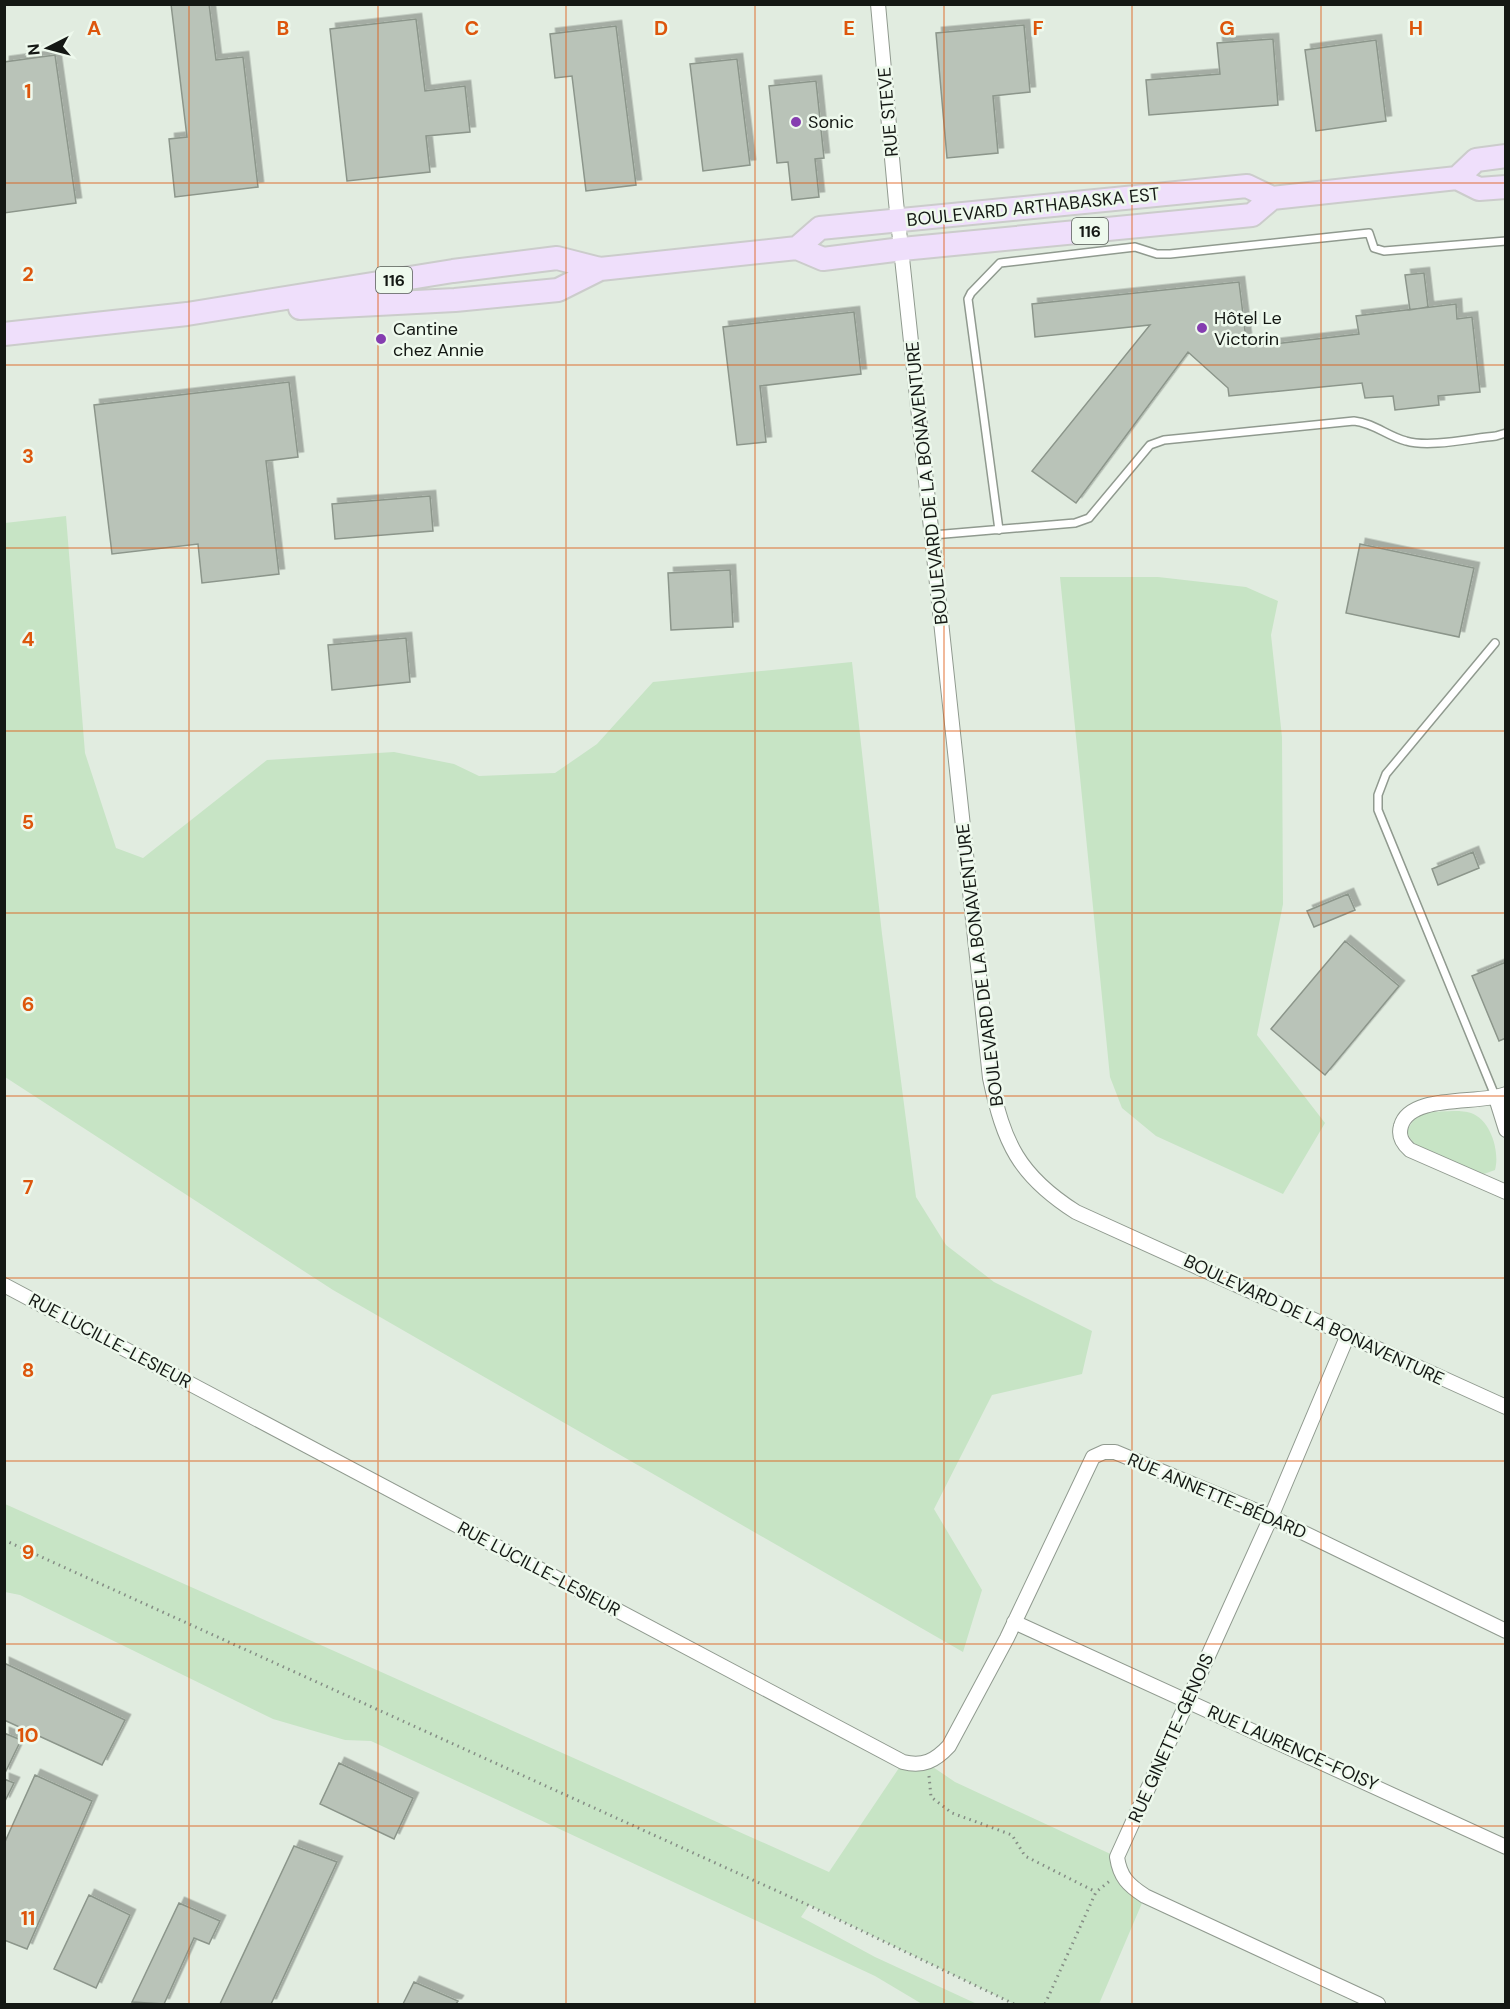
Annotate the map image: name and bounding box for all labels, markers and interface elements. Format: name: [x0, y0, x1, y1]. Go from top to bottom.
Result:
text: A: [87, 15, 101, 41]
text: B: [277, 15, 289, 41]
text: C: [465, 15, 479, 41]
text: D: [654, 15, 668, 41]
text: E: [843, 15, 855, 41]
text: F: [1032, 15, 1044, 41]
text: G: [1219, 15, 1235, 41]
text: H: [1409, 15, 1423, 41]
north arrow: [18, 18, 78, 78]
text: N: [23, 43, 45, 56]
street label: RUE STEVE: [872, 66, 904, 158]
text: 1: [24, 78, 32, 104]
place label: Sonic: [808, 110, 854, 134]
marker: Sonic: [789, 115, 803, 129]
street label: BOULEVARD ARTHABASKA EST: [905, 182, 1161, 232]
road number: 116: [1072, 218, 1108, 244]
text: 2: [22, 261, 34, 287]
road number: 116: [376, 267, 412, 293]
place label: Hôtel Le Victorin: [1214, 306, 1282, 351]
place label: Cantine chez Annie: [393, 317, 484, 362]
marker: Hôtel Le Victorin: [1195, 321, 1209, 335]
marker: Cantine chez Annie: [374, 332, 388, 346]
street label: BOULEVARD DE LA BONAVENTURE: [900, 340, 954, 626]
text: 3: [22, 443, 34, 469]
text: 4: [22, 626, 35, 652]
text: 5: [22, 809, 34, 835]
street label: BOULEVARD DE LA BONAVENTURE: [951, 822, 1009, 1108]
text: 6: [22, 991, 34, 1017]
text: 7: [23, 1174, 34, 1200]
street label: BOULEVARD DE LA BONAVENTURE: [1180, 1249, 1448, 1391]
street label: RUE LUCILLE-LESIEUR: [24, 1288, 196, 1394]
text: 8: [22, 1357, 34, 1383]
street label: RUE ANNETTE-BÉDARD: [1124, 1447, 1310, 1545]
street label: RUE LUCILLE-LESIEUR: [453, 1516, 625, 1622]
text: 9: [22, 1539, 34, 1565]
street label: RUE GINETTE-GENOIS: [1123, 1650, 1219, 1826]
street label: RUE LAURENCE-FOISY: [1204, 1700, 1383, 1797]
text: 10: [17, 1722, 39, 1748]
text: 11: [21, 1905, 35, 1931]

